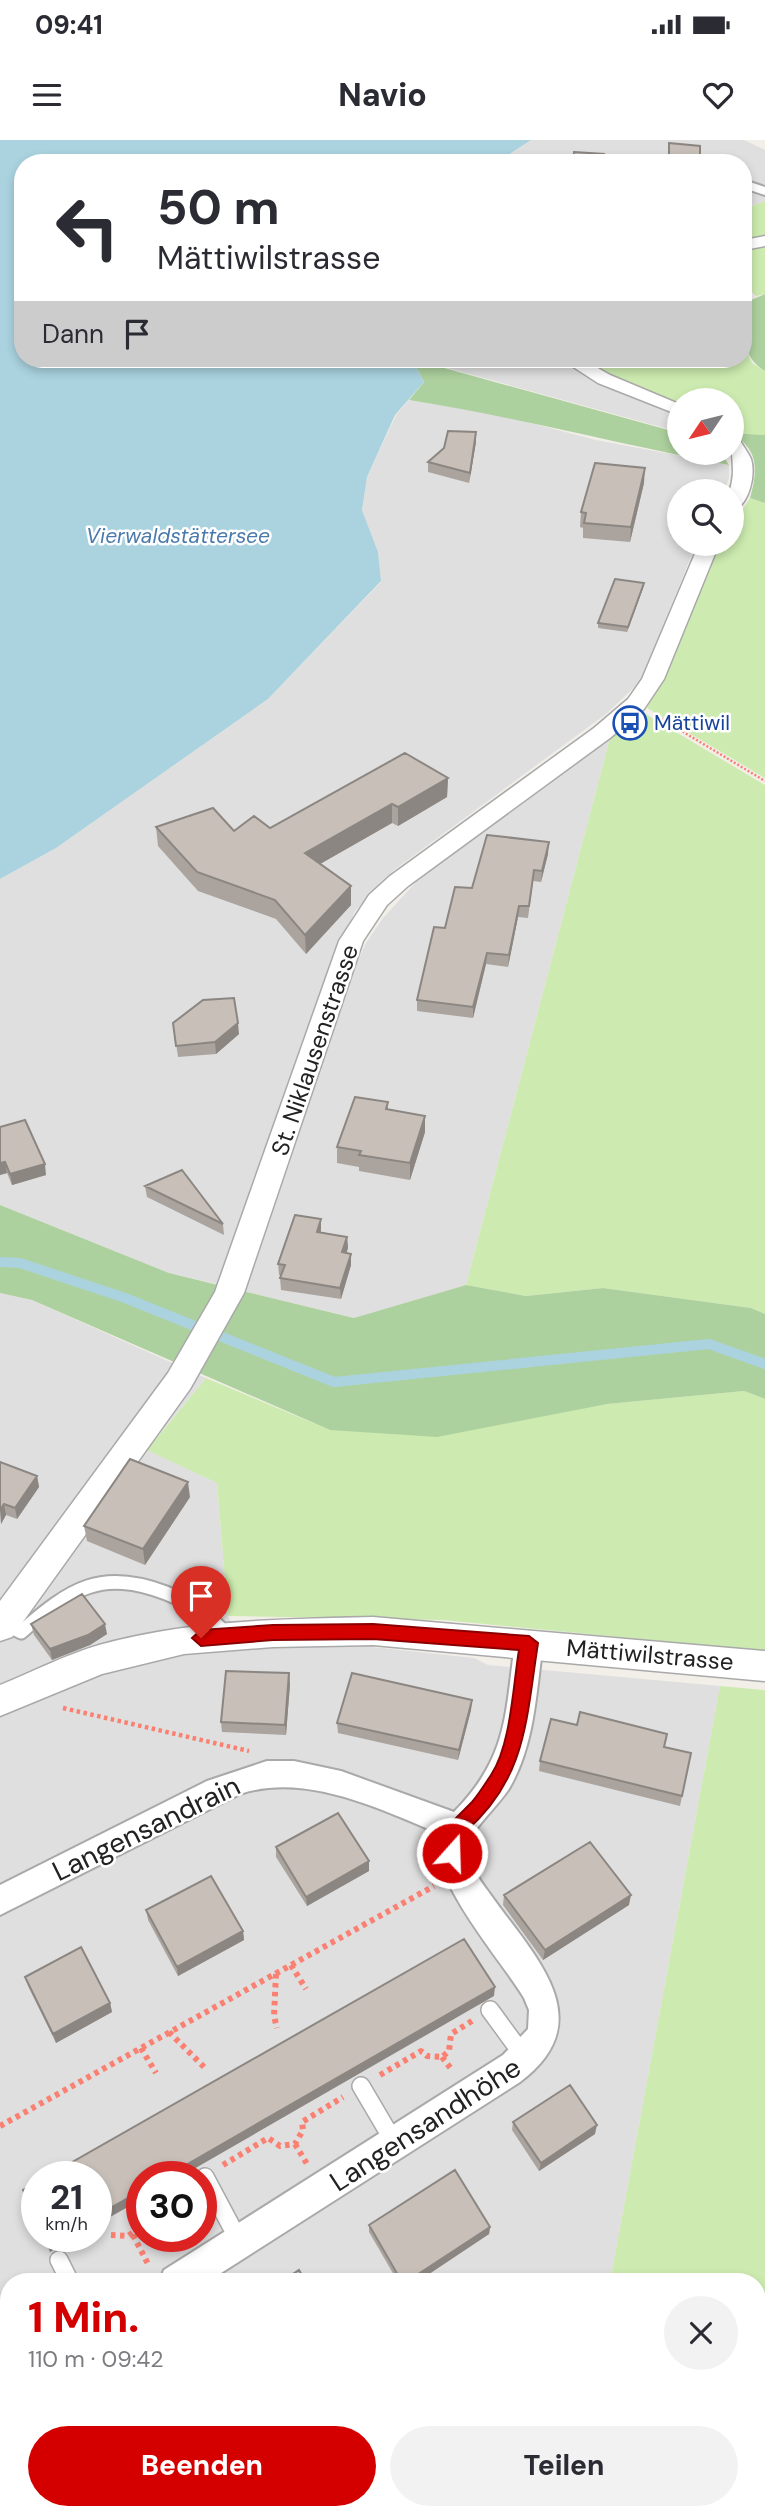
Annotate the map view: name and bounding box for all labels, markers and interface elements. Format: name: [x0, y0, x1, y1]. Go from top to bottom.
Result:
text: 09:41: [35, 8, 103, 42]
text: Navio: [338, 74, 427, 116]
icon: menu: [28, 76, 66, 114]
icon: heart: [699, 76, 737, 114]
text: 50 m: [157, 175, 280, 239]
icon: left: [42, 182, 133, 273]
text: Mättiwilstrasse: [157, 237, 380, 279]
icon: arrive: [118, 315, 156, 353]
text: Dann: [42, 317, 104, 351]
north arrow: [667, 388, 744, 466]
map controls: [667, 388, 744, 556]
button: search: [667, 479, 744, 556]
water label: Vierwaldstättersee: [86, 522, 270, 550]
bus stop icon: Mättiwil: [611, 704, 649, 742]
place label: Mättiwil: [654, 709, 730, 737]
street label: St. Niklausenstrasse: [264, 940, 365, 1159]
pin: [171, 1566, 231, 1638]
icon: arrive: [182, 1577, 220, 1615]
street label: Mättiwilstrasse: [565, 1632, 735, 1677]
street label: Langensandrain: [46, 1767, 246, 1890]
position arrow: [415, 1816, 489, 1890]
street label: Langensandhöhe: [323, 2049, 528, 2200]
speed limit sign: 30: [126, 2161, 217, 2252]
text: 21: [50, 2174, 83, 2220]
text: km/h: [45, 2212, 88, 2236]
text: 1 Min.: [28, 2290, 139, 2345]
button: close: [664, 2296, 738, 2370]
text: 110 m · 09:42: [28, 2344, 164, 2374]
button: Beenden: [28, 2426, 376, 2506]
button: Teilen: [390, 2426, 738, 2506]

